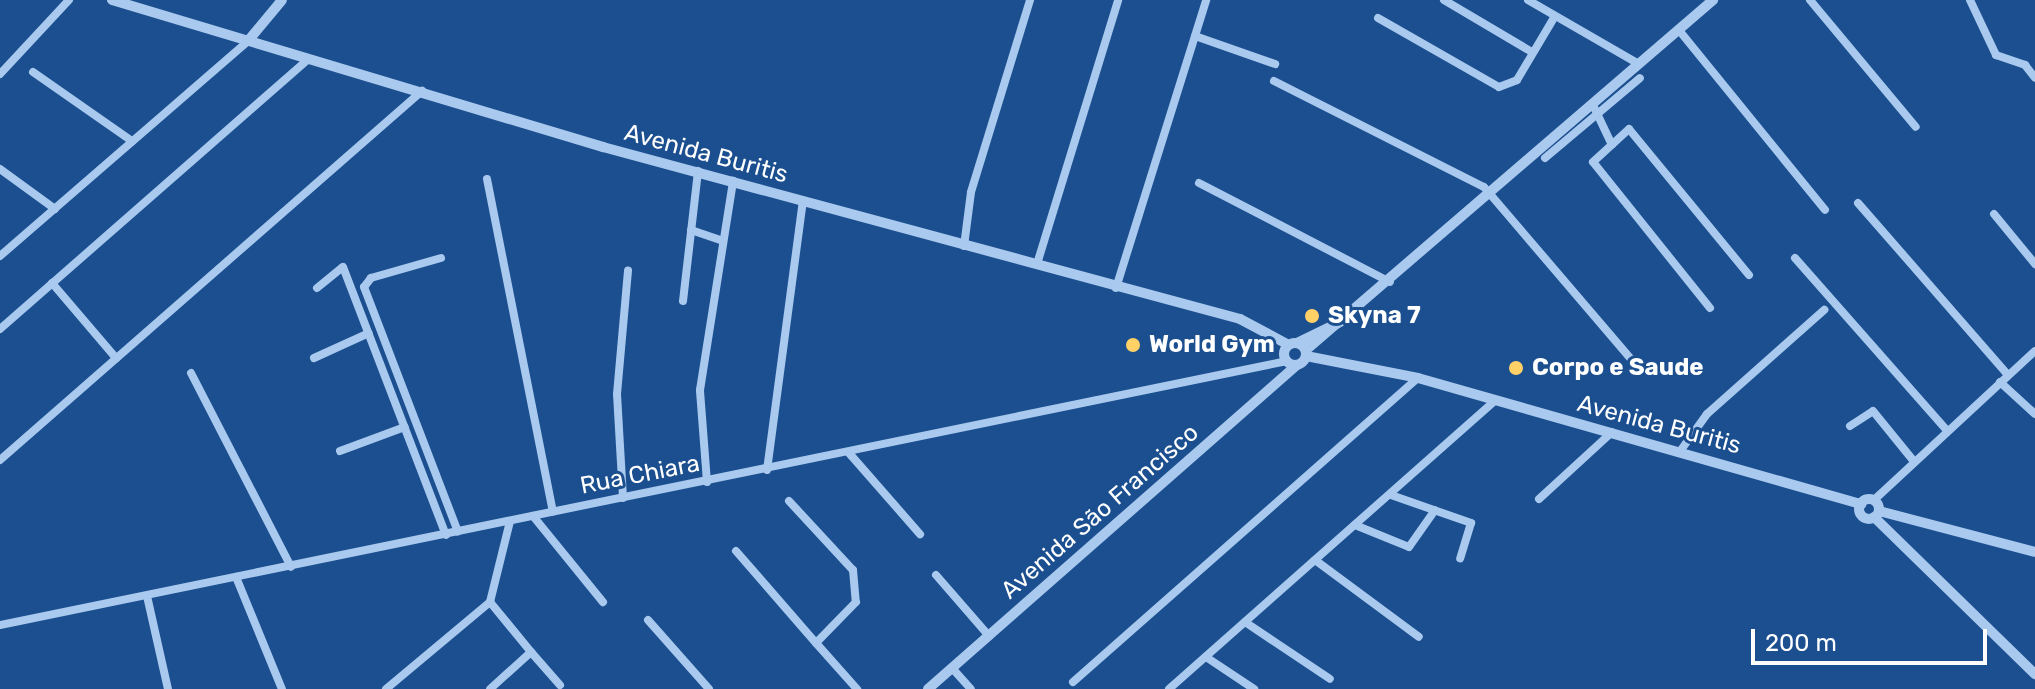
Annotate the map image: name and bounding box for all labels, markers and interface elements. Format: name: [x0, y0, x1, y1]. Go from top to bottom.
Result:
street label: Avenida Buritis: [621, 118, 791, 190]
place label: Skyna 7: [1328, 302, 1421, 330]
marker: Skyna 7: [1303, 307, 1321, 325]
place label: World Gym: [1149, 331, 1275, 359]
marker: World Gym: [1124, 336, 1142, 354]
place label: Corpo e Saude: [1532, 354, 1704, 382]
marker: Corpo e Saude: [1507, 359, 1525, 377]
street label: Avenida Buritis: [1574, 389, 1744, 461]
street label: Avenida São Francisco: [995, 418, 1205, 606]
street label: Rua Chiara: [578, 449, 702, 501]
scale bar: [1755, 613, 1991, 663]
text: 200 m: [1765, 629, 1837, 657]

